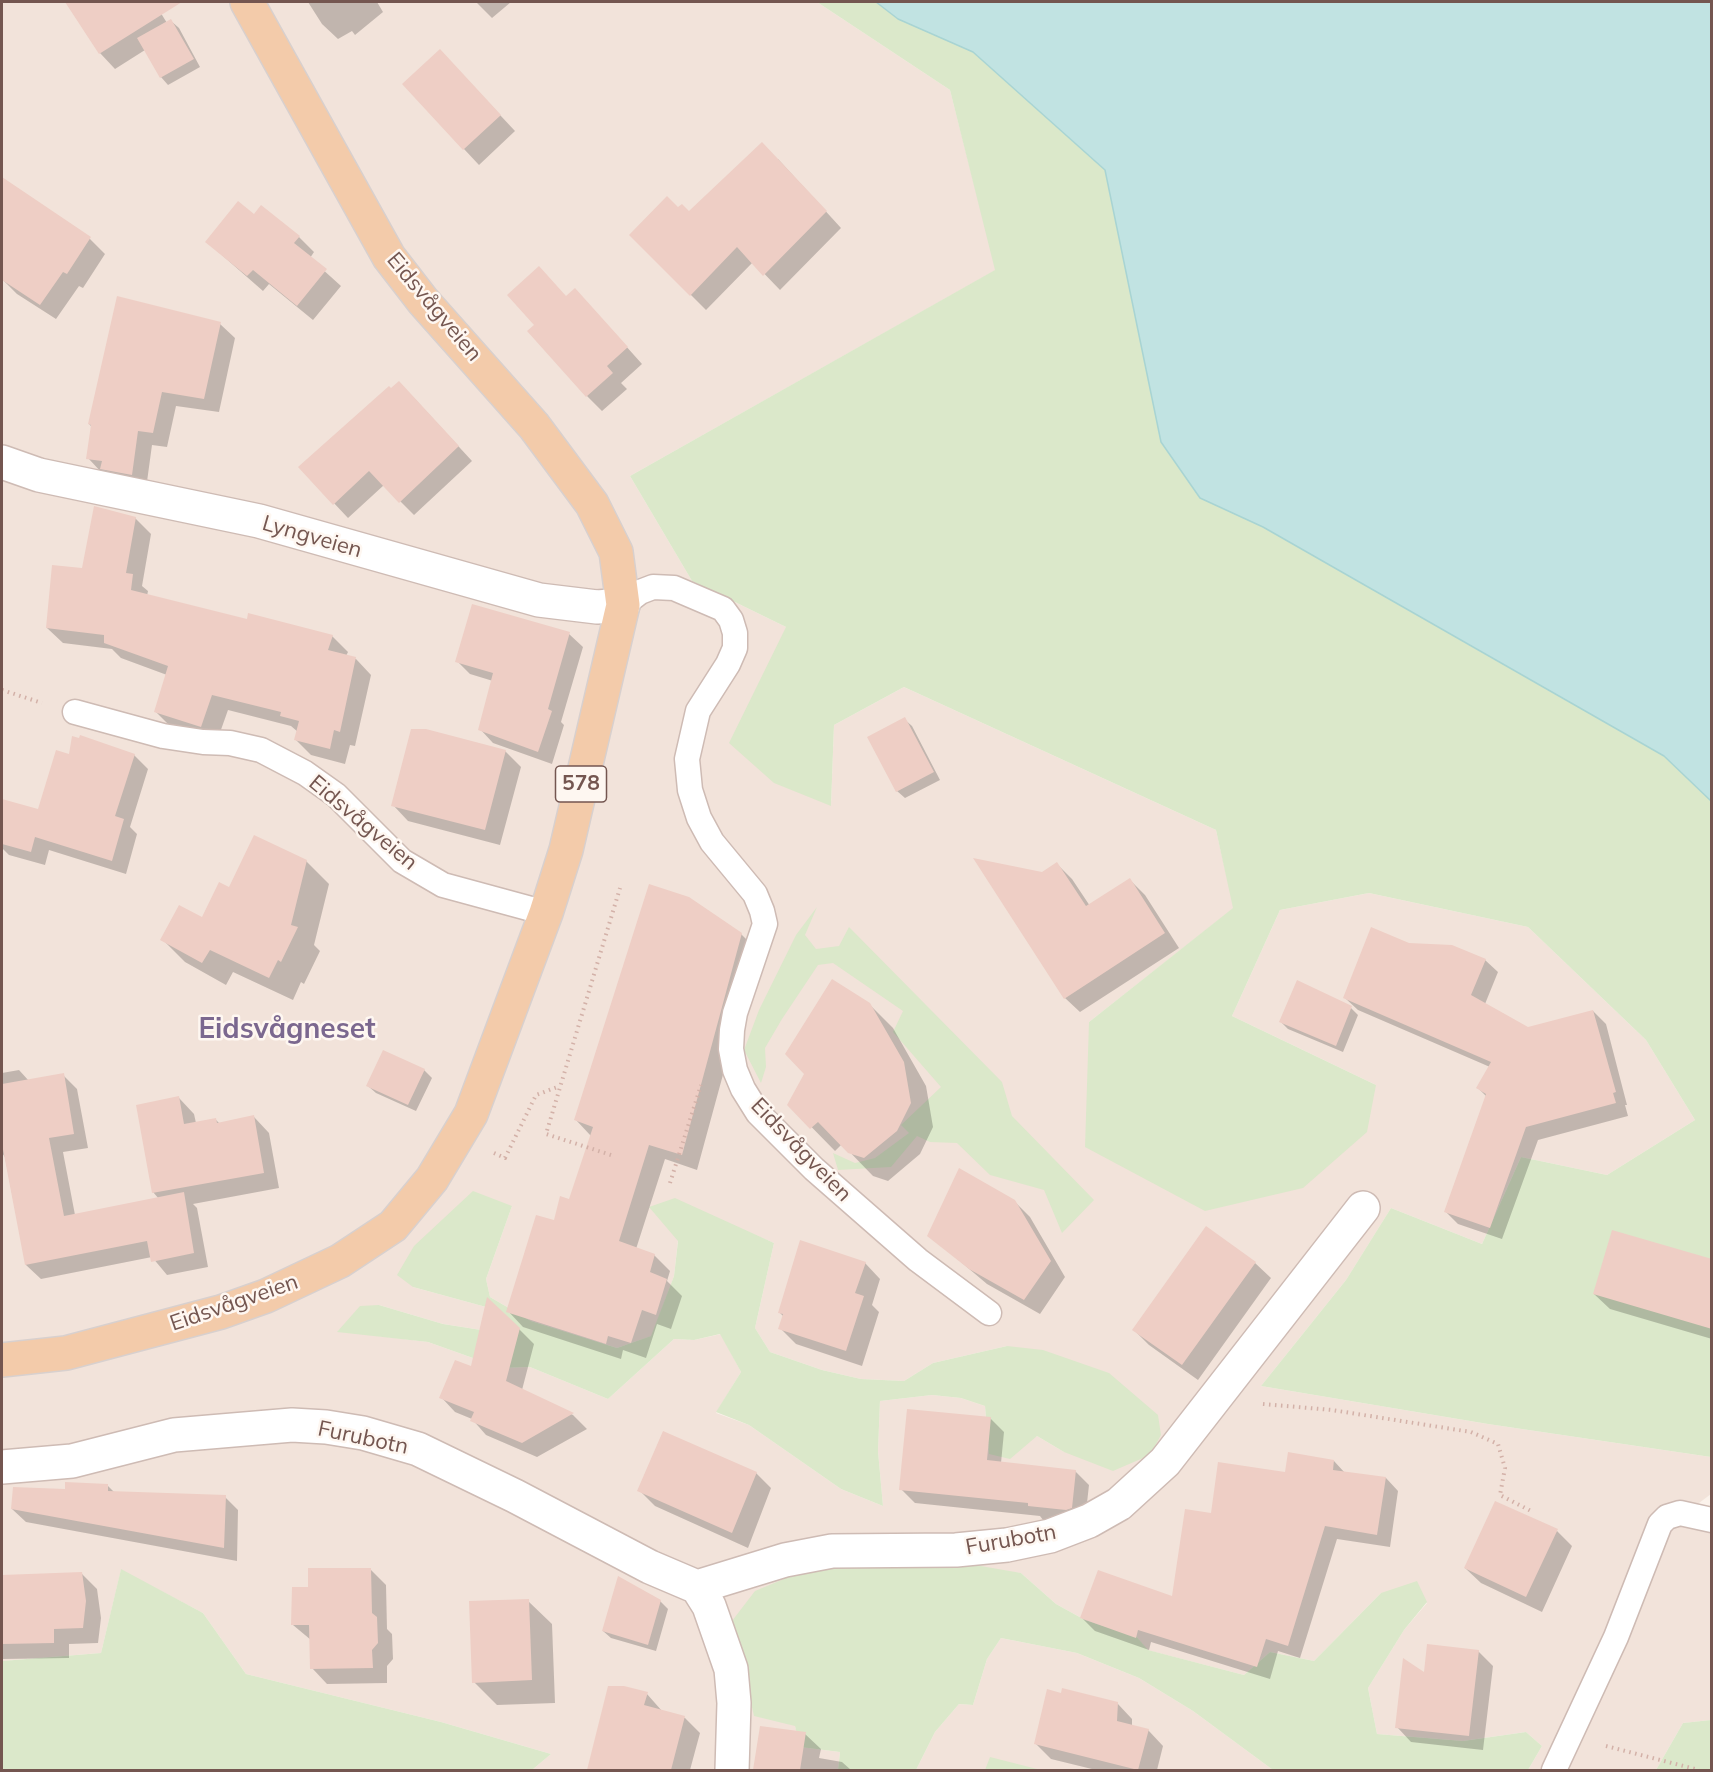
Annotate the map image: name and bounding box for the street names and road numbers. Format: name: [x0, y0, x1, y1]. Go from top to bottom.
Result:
street label: Eidsvågveien: [381, 247, 487, 367]
street label: Lyngveien: [259, 510, 365, 564]
road number: 578: [556, 766, 606, 802]
street label: Eidsvågveien: [303, 770, 423, 876]
street label: Eidsvågveien: [745, 1093, 857, 1207]
street label: Eidsvågveien: [166, 1269, 302, 1337]
street label: Furubotn: [315, 1416, 411, 1460]
street label: Furubotn: [964, 1519, 1058, 1561]

